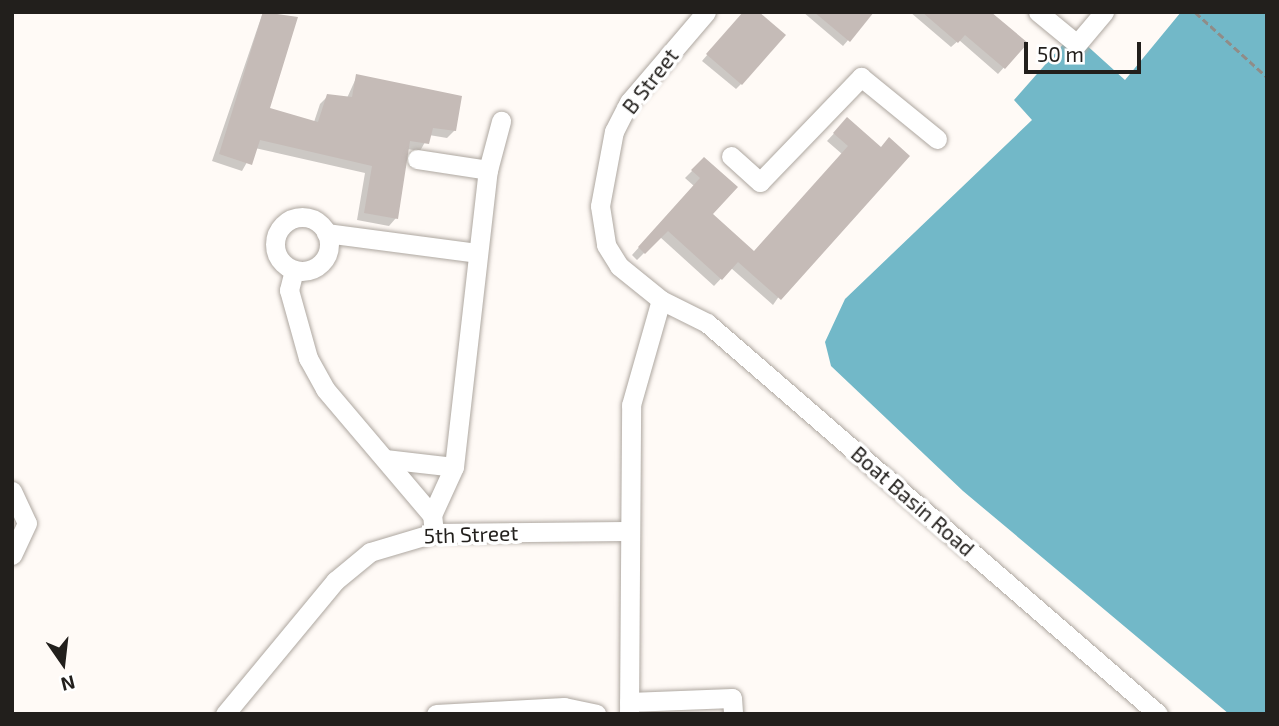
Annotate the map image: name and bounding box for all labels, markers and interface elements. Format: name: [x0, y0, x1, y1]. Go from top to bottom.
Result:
scale bar: [1027, 28, 1144, 72]
text: 50 m: [1037, 41, 1084, 66]
street label: B Street: [617, 43, 683, 119]
street label: Boat Basin Road: [846, 441, 980, 561]
street label: 5th Street: [423, 520, 519, 548]
north arrow: [28, 628, 98, 698]
text: N: [59, 671, 78, 697]

